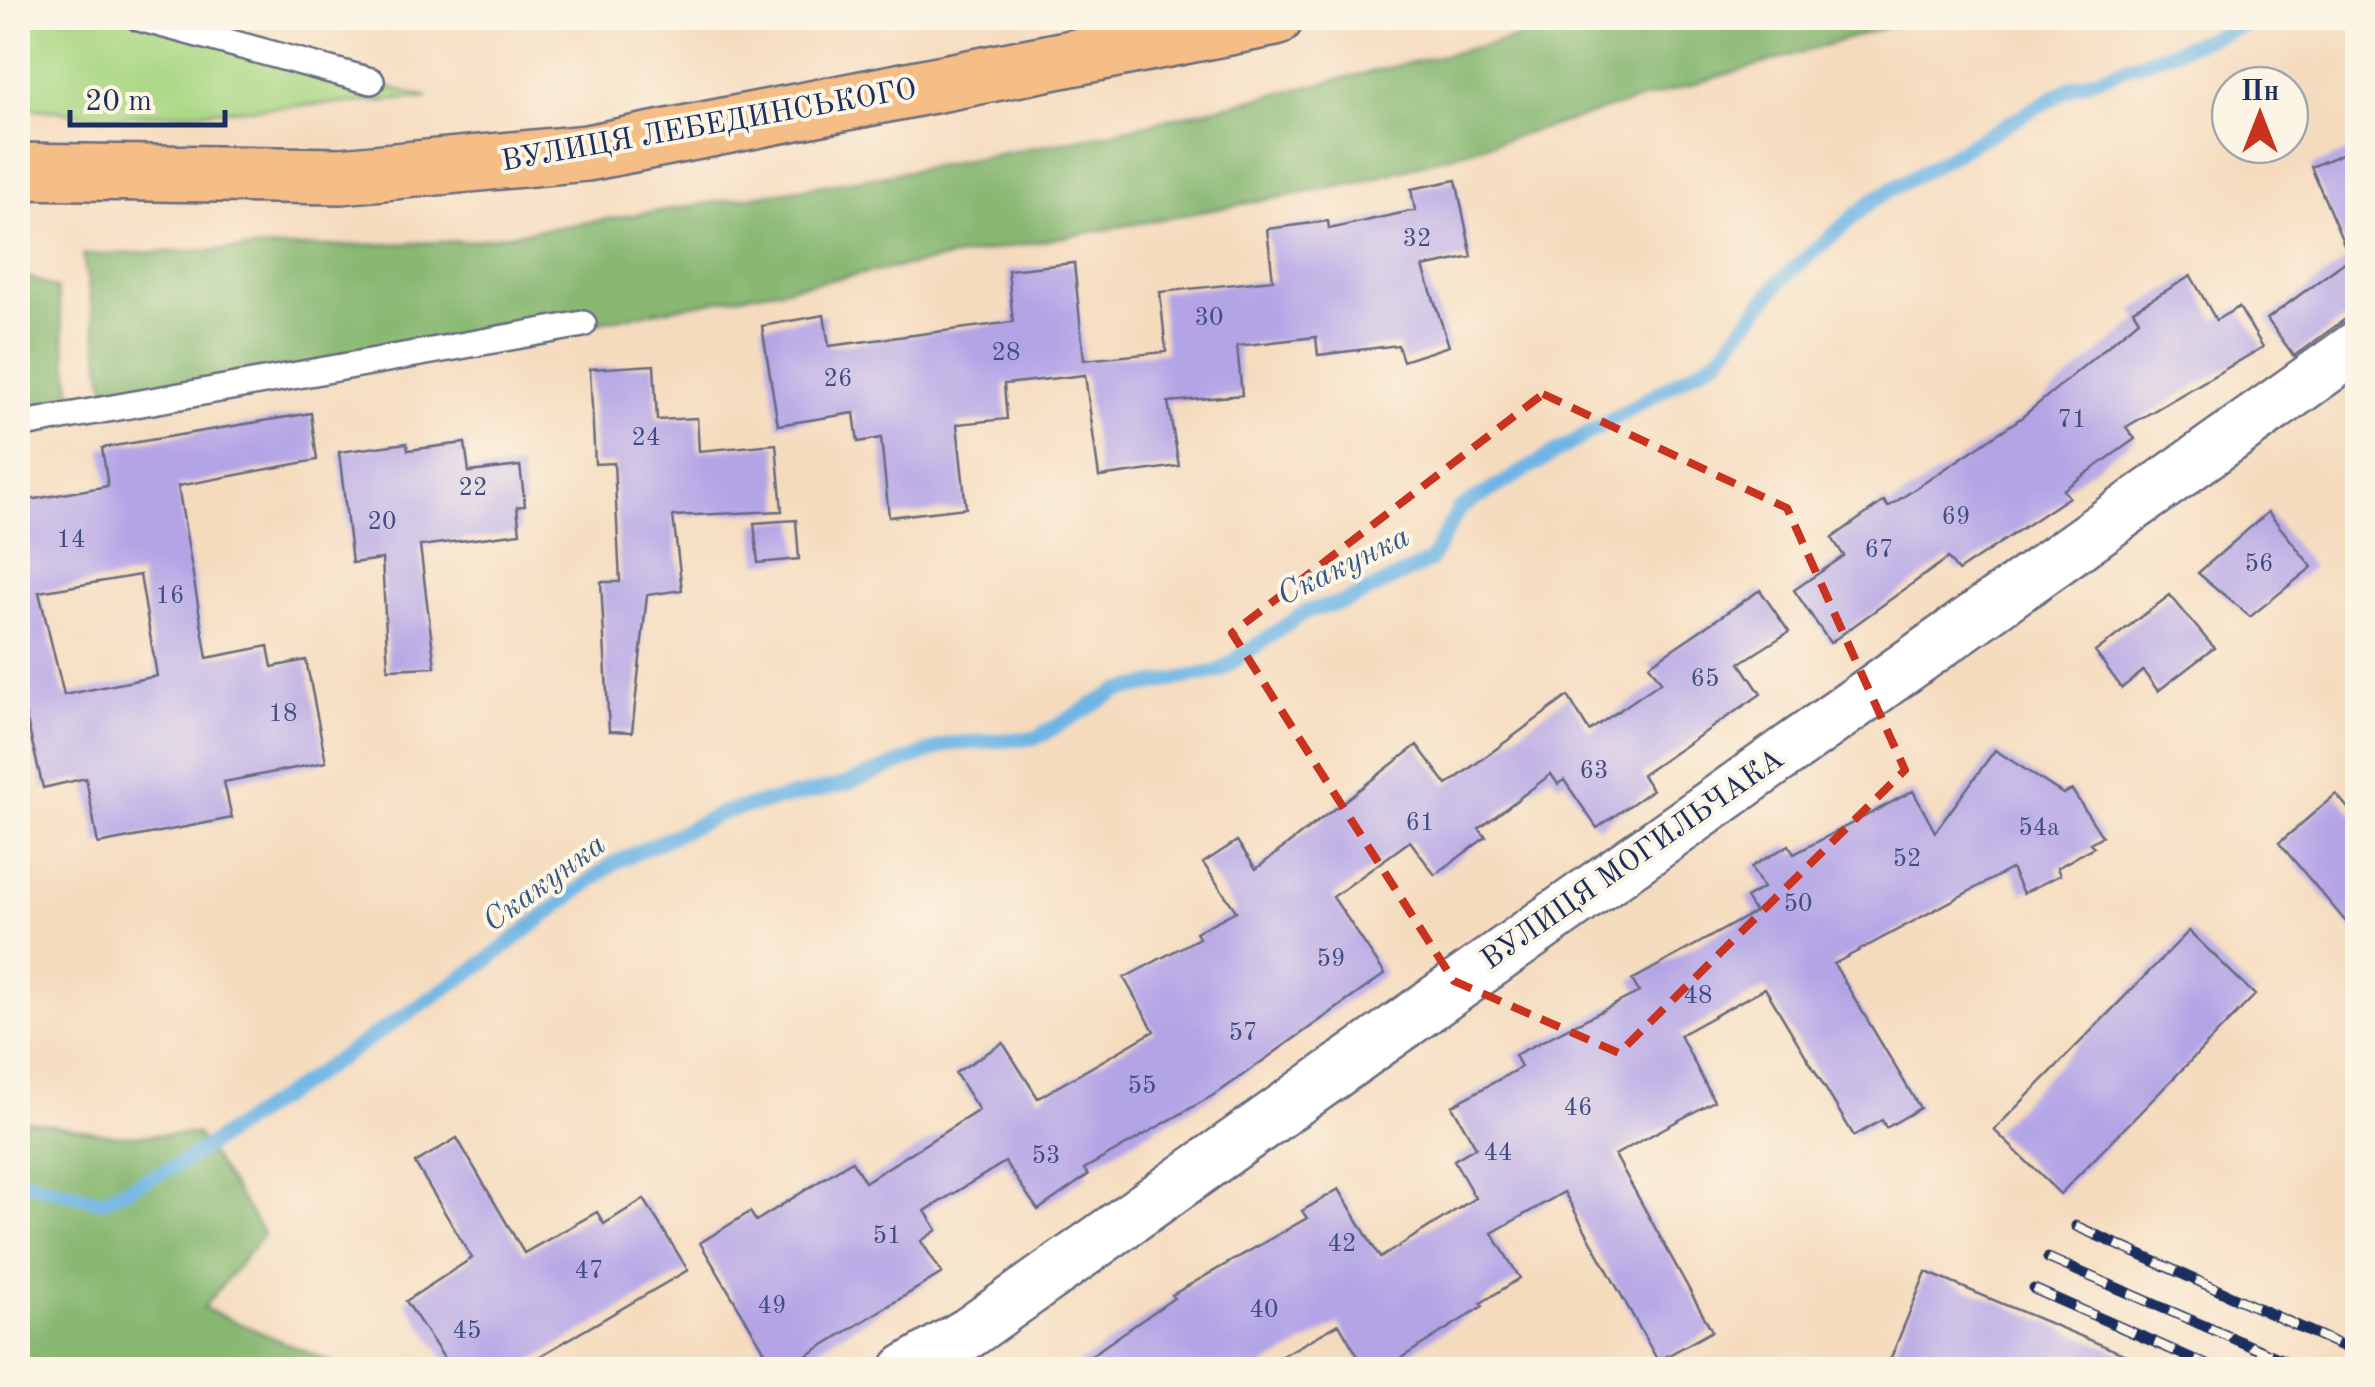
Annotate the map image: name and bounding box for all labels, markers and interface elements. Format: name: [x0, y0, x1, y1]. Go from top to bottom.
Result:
scale bar: [70, 65, 225, 127]
north arrow: [2210, 65, 2310, 165]
street label: ВУЛИЦЯ ЛЕБЕДИНСЬКОГО: [499, 75, 919, 177]
text: Пн: [2241, 79, 2279, 107]
text: 20 m: [85, 87, 152, 117]
house number: 32: [1402, 227, 1432, 252]
house number: 30: [1194, 306, 1224, 331]
house number: 28: [991, 341, 1021, 366]
house number: 26: [823, 367, 853, 392]
house number: 71: [2057, 408, 2087, 433]
house number: 24: [631, 426, 661, 451]
house number: 22: [458, 476, 488, 501]
house number: 69: [1941, 505, 1971, 530]
house number: 20: [367, 510, 397, 535]
water label: Скакунка: [1273, 521, 1415, 613]
house number: 14: [56, 528, 86, 553]
house number: 67: [1864, 538, 1894, 563]
house number: 56: [2244, 552, 2274, 577]
house number: 16: [155, 584, 185, 609]
house number: 65: [1690, 667, 1720, 692]
house number: 18: [268, 702, 298, 727]
street label: ВУЛИЦЯ МОГИЛЬЧАКА: [1476, 744, 1790, 976]
house number: 63: [1579, 759, 1609, 784]
house number: 61: [1405, 811, 1435, 836]
house number: 54а: [2018, 816, 2060, 841]
water label: Скакунка: [478, 829, 612, 939]
house number: 52: [1892, 847, 1922, 872]
house number: 50: [1783, 892, 1813, 917]
house number: 59: [1316, 947, 1346, 972]
house number: 48: [1683, 984, 1713, 1009]
house number: 57: [1228, 1021, 1258, 1046]
house number: 55: [1127, 1074, 1157, 1099]
house number: 46: [1563, 1096, 1593, 1121]
house number: 44: [1483, 1141, 1513, 1166]
house number: 53: [1031, 1144, 1061, 1169]
house number: 51: [872, 1224, 902, 1249]
house number: 42: [1327, 1232, 1357, 1257]
house number: 47: [574, 1259, 604, 1284]
house number: 49: [757, 1294, 787, 1319]
house number: 40: [1249, 1298, 1279, 1323]
house number: 45: [452, 1319, 482, 1344]

